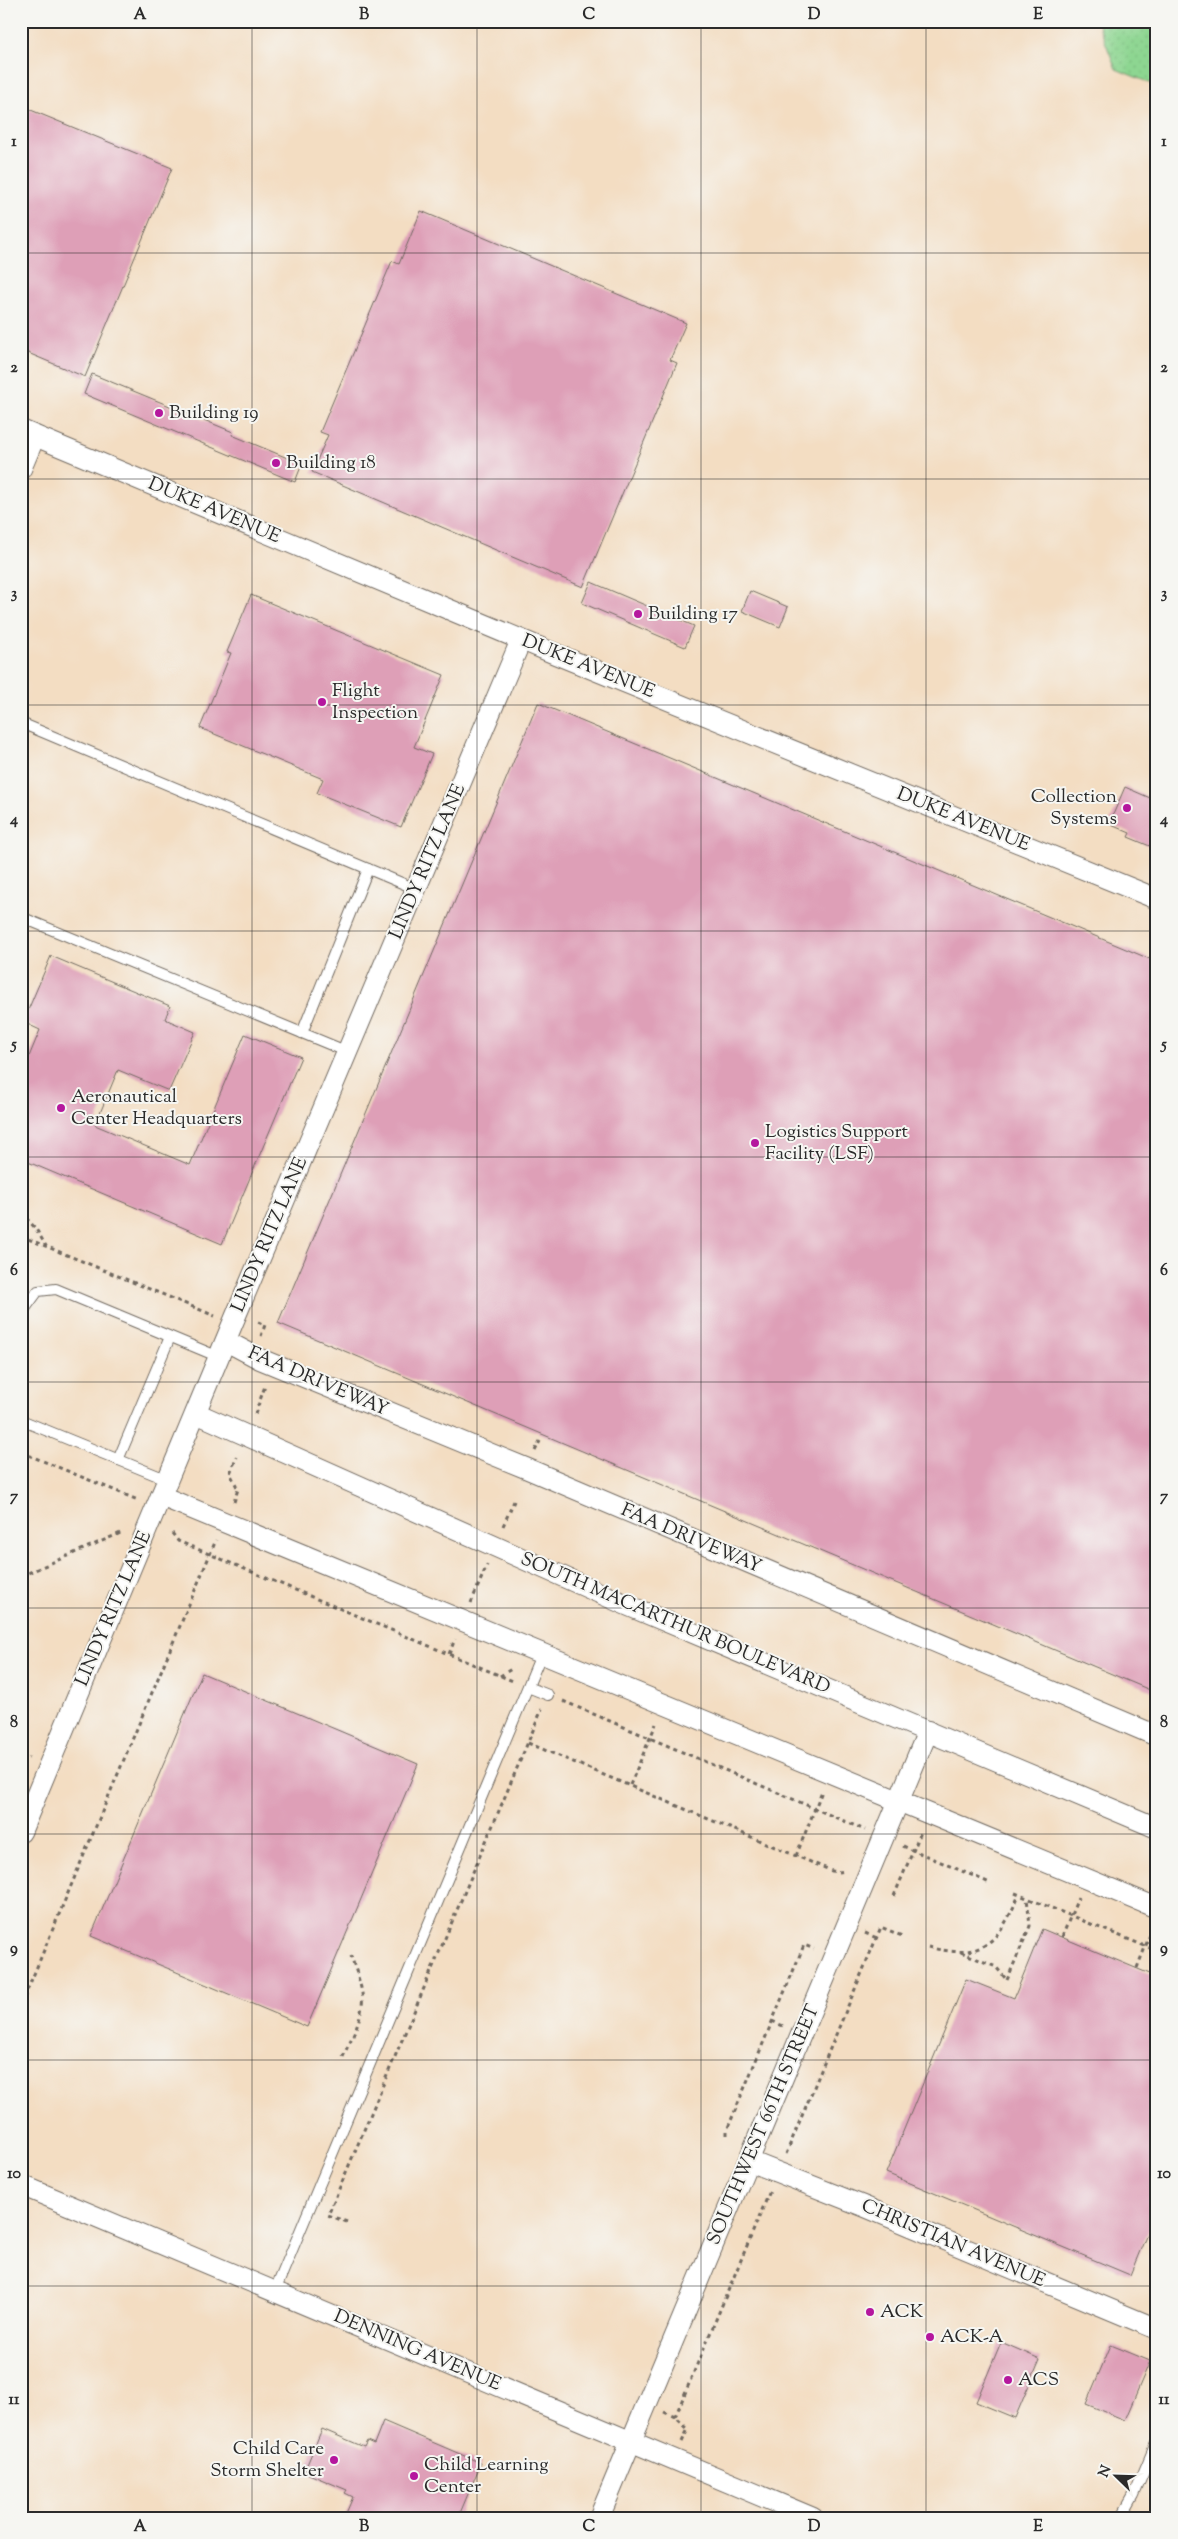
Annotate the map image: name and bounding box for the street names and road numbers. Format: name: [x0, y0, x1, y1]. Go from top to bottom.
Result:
street label: DUKE AVENUE: [144, 471, 285, 551]
street label: DUKE AVENUE: [517, 628, 659, 706]
street label: LINDY RITZ LANE: [383, 780, 473, 944]
street label: DUKE AVENUE: [892, 781, 1034, 859]
street label: LINDY RITZ LANE: [225, 1153, 315, 1317]
street label: FAA DRIVEWAY: [243, 1340, 393, 1424]
street label: FAA DRIVEWAY: [616, 1497, 766, 1581]
street label: LINDY RITZ LANE: [69, 1527, 159, 1691]
street label: SOUTH MACARTHUR BOULEVARD: [516, 1546, 834, 1702]
street label: SOUTHWEST 66TH STREET: [701, 2001, 827, 2249]
street label: CHRISTIAN AVENUE: [857, 2193, 1050, 2295]
street label: DENNING AVENUE: [329, 2304, 505, 2399]

